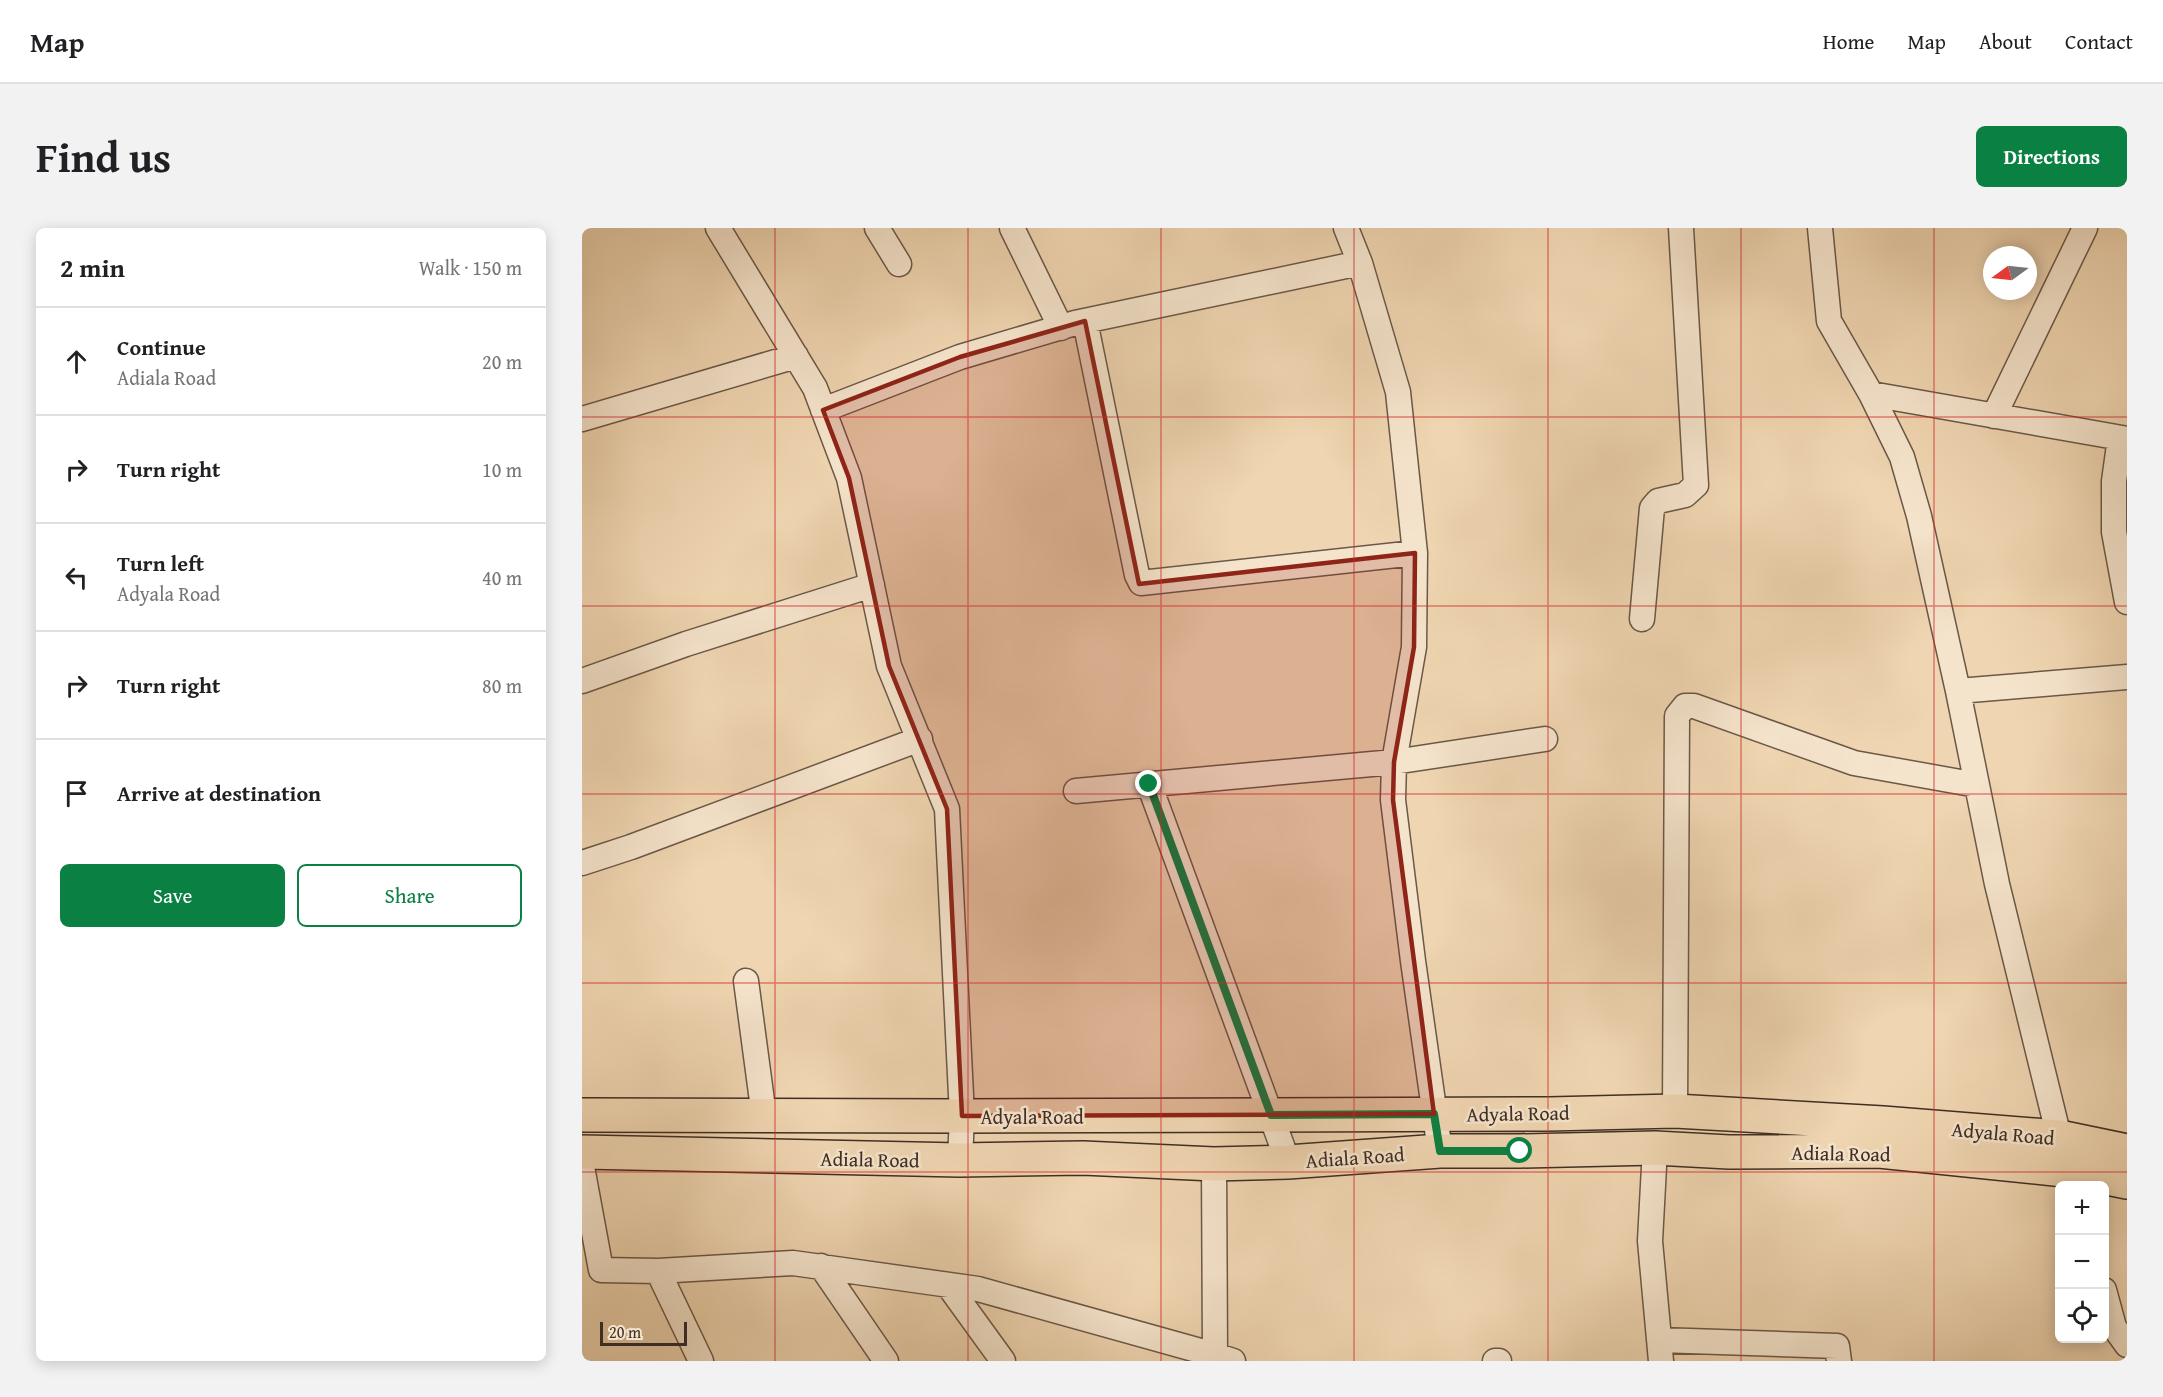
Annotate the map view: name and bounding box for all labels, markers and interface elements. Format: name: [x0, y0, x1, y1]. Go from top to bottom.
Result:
text: Map: [30, 21, 84, 62]
text: Home: [1823, 26, 1874, 57]
text: Map: [1907, 26, 1946, 57]
text: About: [1979, 26, 2032, 57]
text: Contact: [2065, 26, 2133, 57]
text: Find us: [36, 126, 171, 187]
button: Directions: [1976, 126, 2127, 187]
north arrow: [1983, 246, 2037, 300]
text: 2 min: [60, 248, 125, 287]
text: Walk · 150 m: [419, 253, 522, 282]
text: Continue: [117, 331, 206, 363]
icon: ahead: [60, 345, 93, 378]
text: 20 m: [482, 347, 522, 376]
text: Adiala Road: [117, 363, 216, 392]
icon: right: [60, 453, 93, 486]
text: Turn right: [117, 453, 220, 485]
text: 10 m: [482, 455, 522, 484]
text: Turn left: [117, 547, 204, 579]
icon: left: [60, 561, 93, 594]
text: 40 m: [482, 563, 522, 592]
text: Adyala Road: [117, 579, 220, 608]
icon: right: [60, 669, 93, 702]
text: Turn right: [117, 669, 220, 701]
text: 80 m: [482, 671, 522, 700]
route end: [1135, 770, 1161, 796]
icon: arrive: [60, 777, 93, 810]
text: Arrive at destination: [117, 777, 321, 809]
button: Save: [60, 864, 285, 927]
button: Share: [297, 864, 522, 927]
street label: Adyala Road: [1466, 1098, 1570, 1128]
street label: Adyala Road: [980, 1102, 1084, 1131]
street label: Adyala Road: [1950, 1114, 2056, 1152]
route start: [1506, 1137, 1532, 1163]
street label: Adiala Road: [1791, 1138, 1891, 1168]
street label: Adiala Road: [1305, 1139, 1406, 1175]
street label: Adiala Road: [820, 1144, 920, 1174]
map controls: [2055, 1181, 2109, 1343]
button: +: [2055, 1181, 2109, 1235]
button: −: [2055, 1235, 2109, 1289]
button: locate: [2055, 1289, 2109, 1343]
scale bar: [600, 1319, 687, 1346]
text: 20 m: [609, 1320, 641, 1344]

